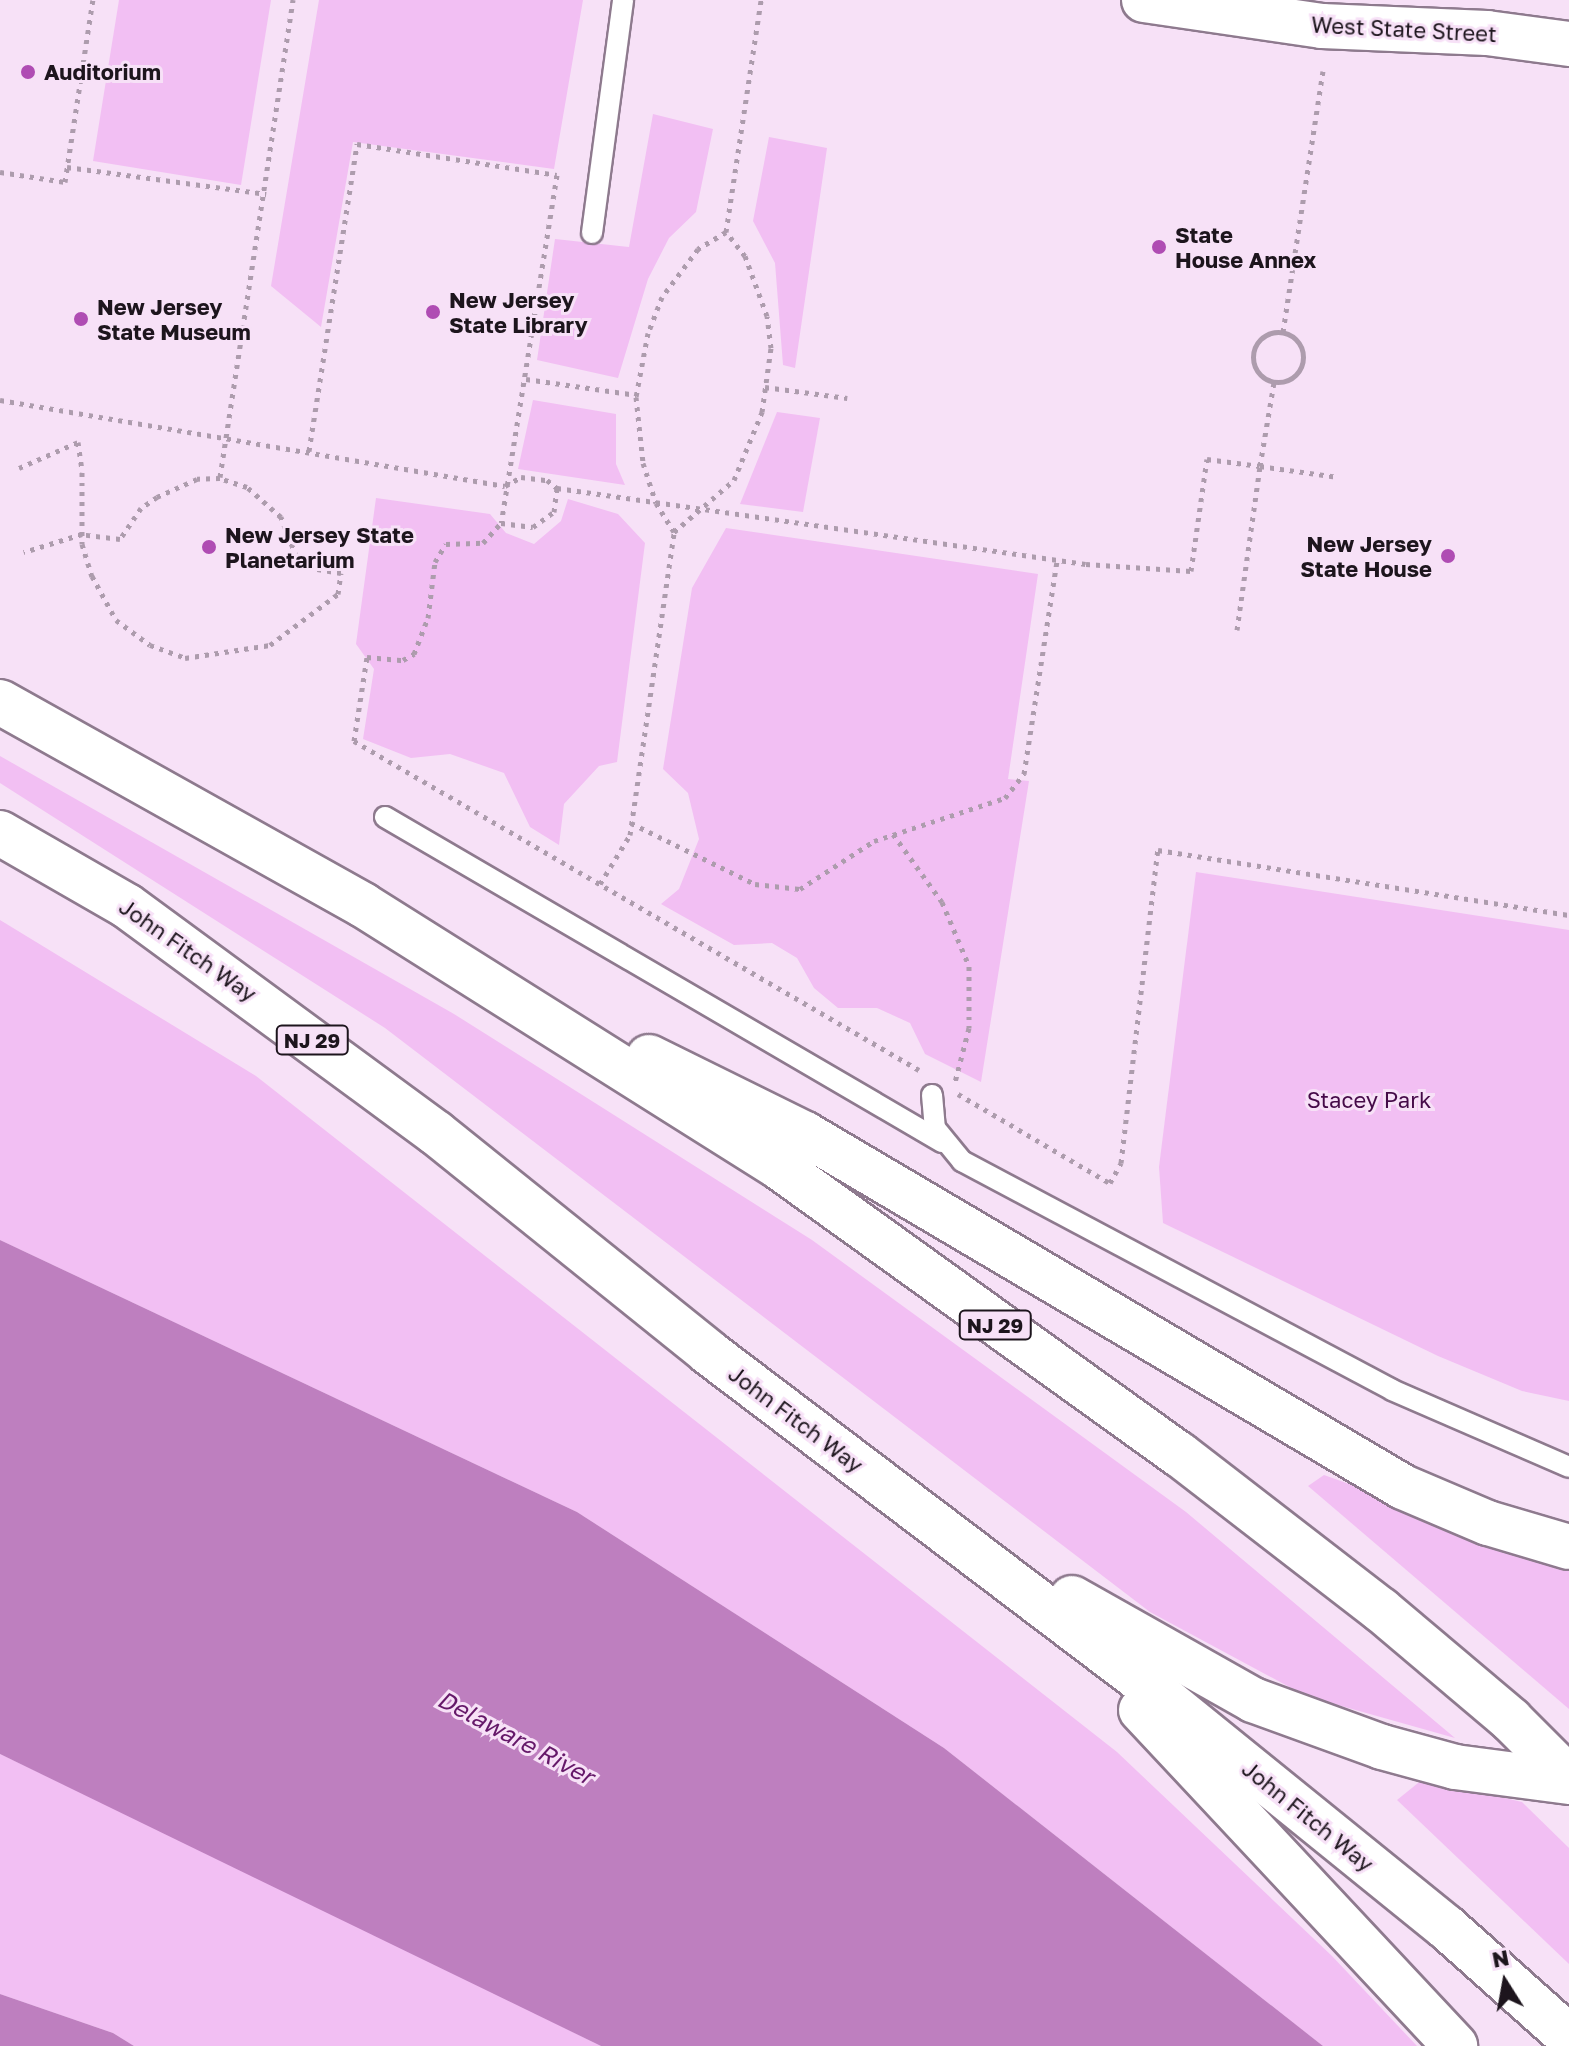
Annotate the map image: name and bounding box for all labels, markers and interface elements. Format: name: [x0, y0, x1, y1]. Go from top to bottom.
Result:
street label: West State Street: [1311, 11, 1497, 47]
place label: Auditorium: [44, 59, 161, 85]
marker: Auditorium: [19, 63, 37, 81]
place label: State House Annex: [1175, 221, 1316, 272]
marker: State House Annex: [1150, 238, 1168, 256]
place label: New Jersey State Library: [449, 286, 588, 338]
place label: New Jersey State Museum: [97, 293, 251, 344]
marker: New Jersey State Library: [424, 303, 442, 321]
marker: New Jersey State Museum: [72, 310, 90, 328]
place label: New Jersey State Planetarium: [225, 521, 414, 572]
place label: New Jersey State House: [1300, 530, 1432, 582]
marker: New Jersey State Planetarium: [200, 538, 218, 556]
marker: New Jersey State House: [1439, 547, 1457, 565]
street label: John Fitch Way: [114, 893, 262, 1007]
road number: NJ 29: [274, 1024, 350, 1056]
park label: Stacey Park: [1307, 1087, 1431, 1113]
road number: NJ 29: [957, 1309, 1033, 1341]
street label: John Fitch Way: [724, 1360, 868, 1478]
water label: Delaware River: [433, 1684, 599, 1790]
street label: John Fitch Way: [1237, 1755, 1379, 1877]
north arrow: [1465, 1942, 1545, 2022]
text: N: [1490, 1943, 1511, 1973]

